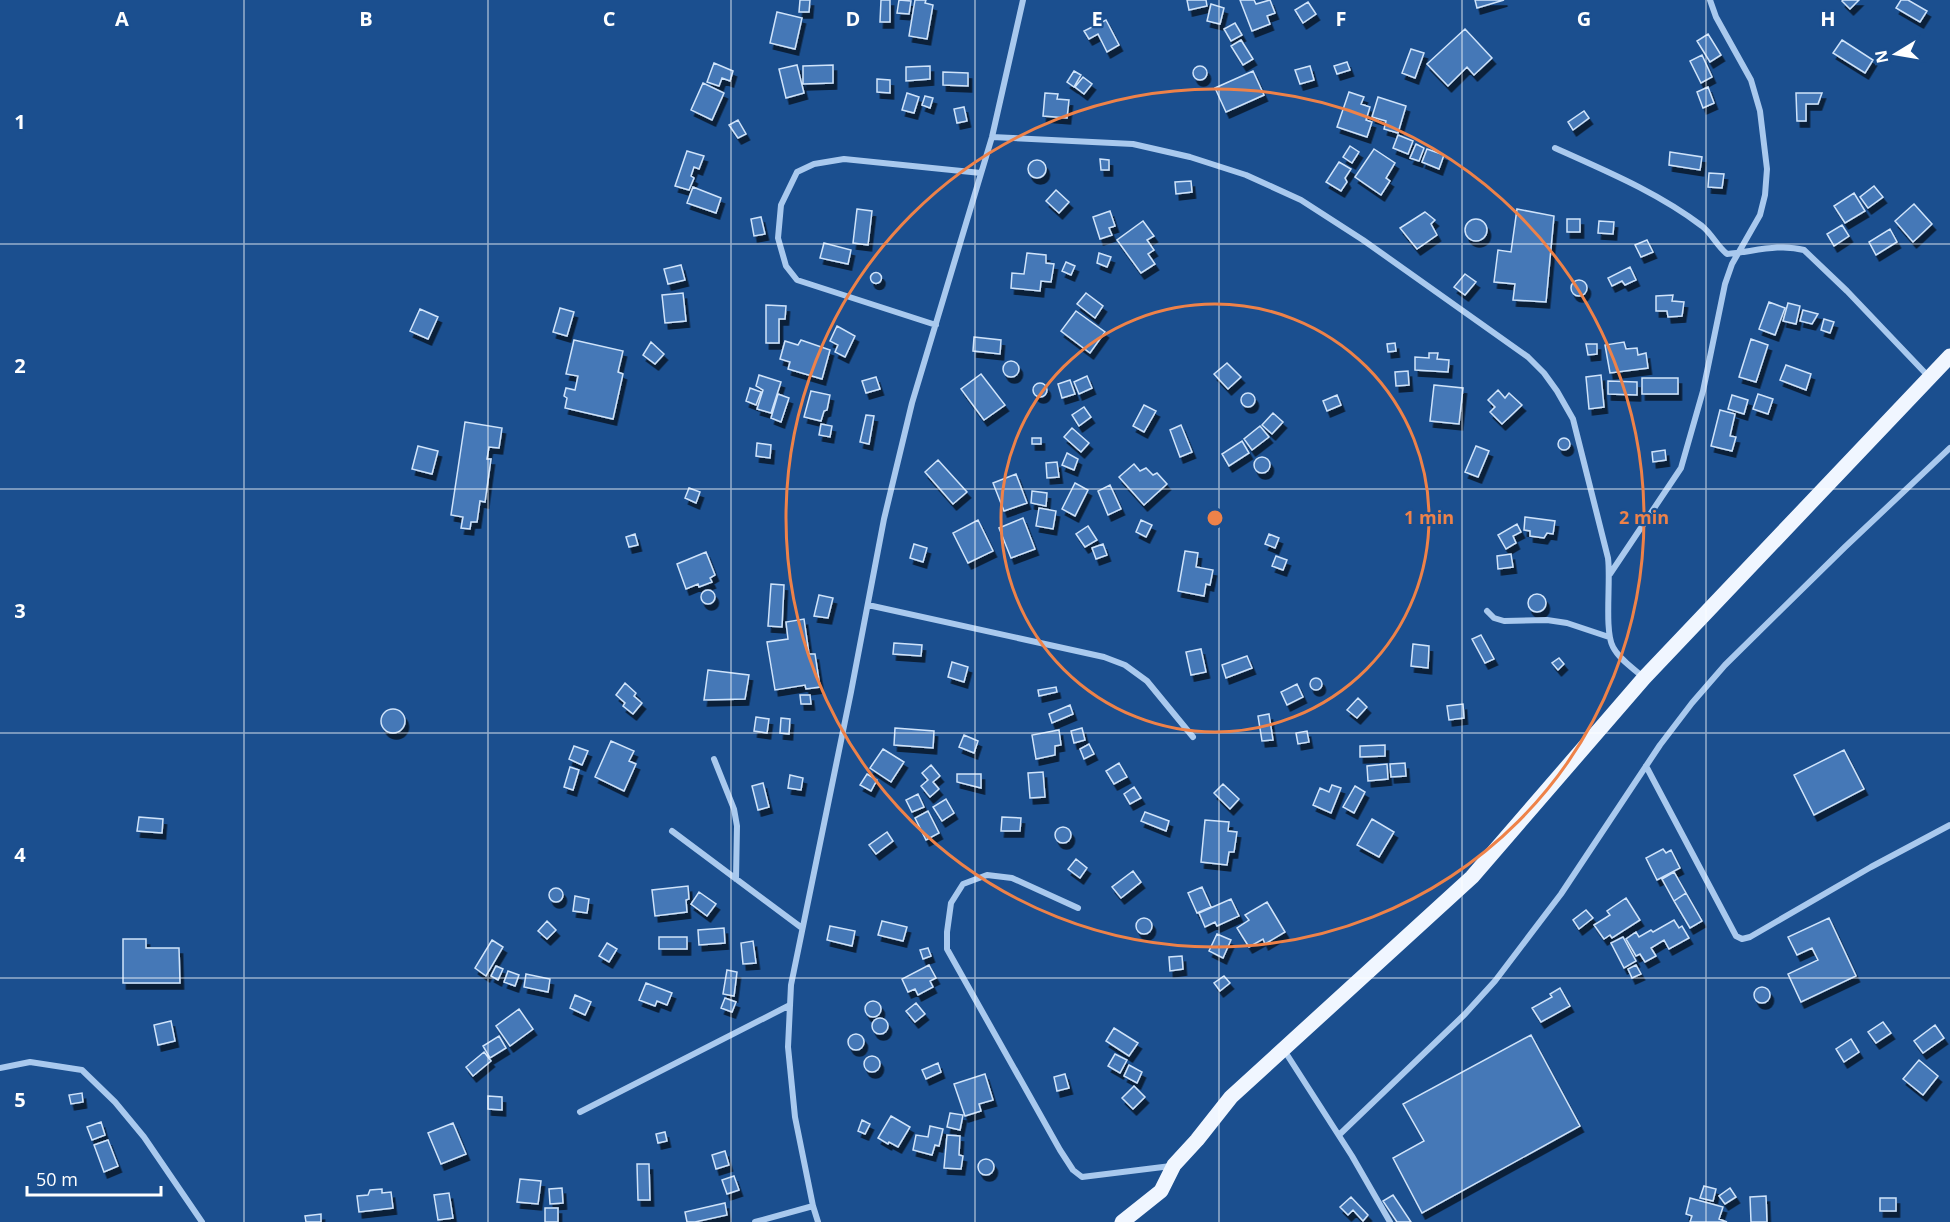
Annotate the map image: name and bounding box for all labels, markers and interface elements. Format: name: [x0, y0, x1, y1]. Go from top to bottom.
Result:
text: A: [115, 5, 129, 32]
text: B: [359, 5, 373, 32]
text: C: [603, 5, 616, 32]
text: D: [846, 5, 860, 32]
text: E: [1091, 5, 1103, 32]
text: F: [1336, 5, 1346, 32]
text: G: [1577, 5, 1591, 32]
text: H: [1820, 5, 1836, 32]
north arrow: [1866, 24, 1926, 84]
text: N: [1869, 48, 1893, 65]
text: 1: [14, 108, 26, 135]
text: 2: [14, 352, 26, 379]
text: 1 min: [1404, 505, 1454, 529]
text: 2 min: [1619, 505, 1669, 529]
centre of rings: [1205, 508, 1225, 528]
text: 3: [14, 597, 26, 624]
text: 4: [14, 841, 26, 868]
text: 5: [14, 1086, 26, 1113]
scale bar: [27, 1159, 160, 1197]
text: 50 m: [36, 1167, 78, 1191]

